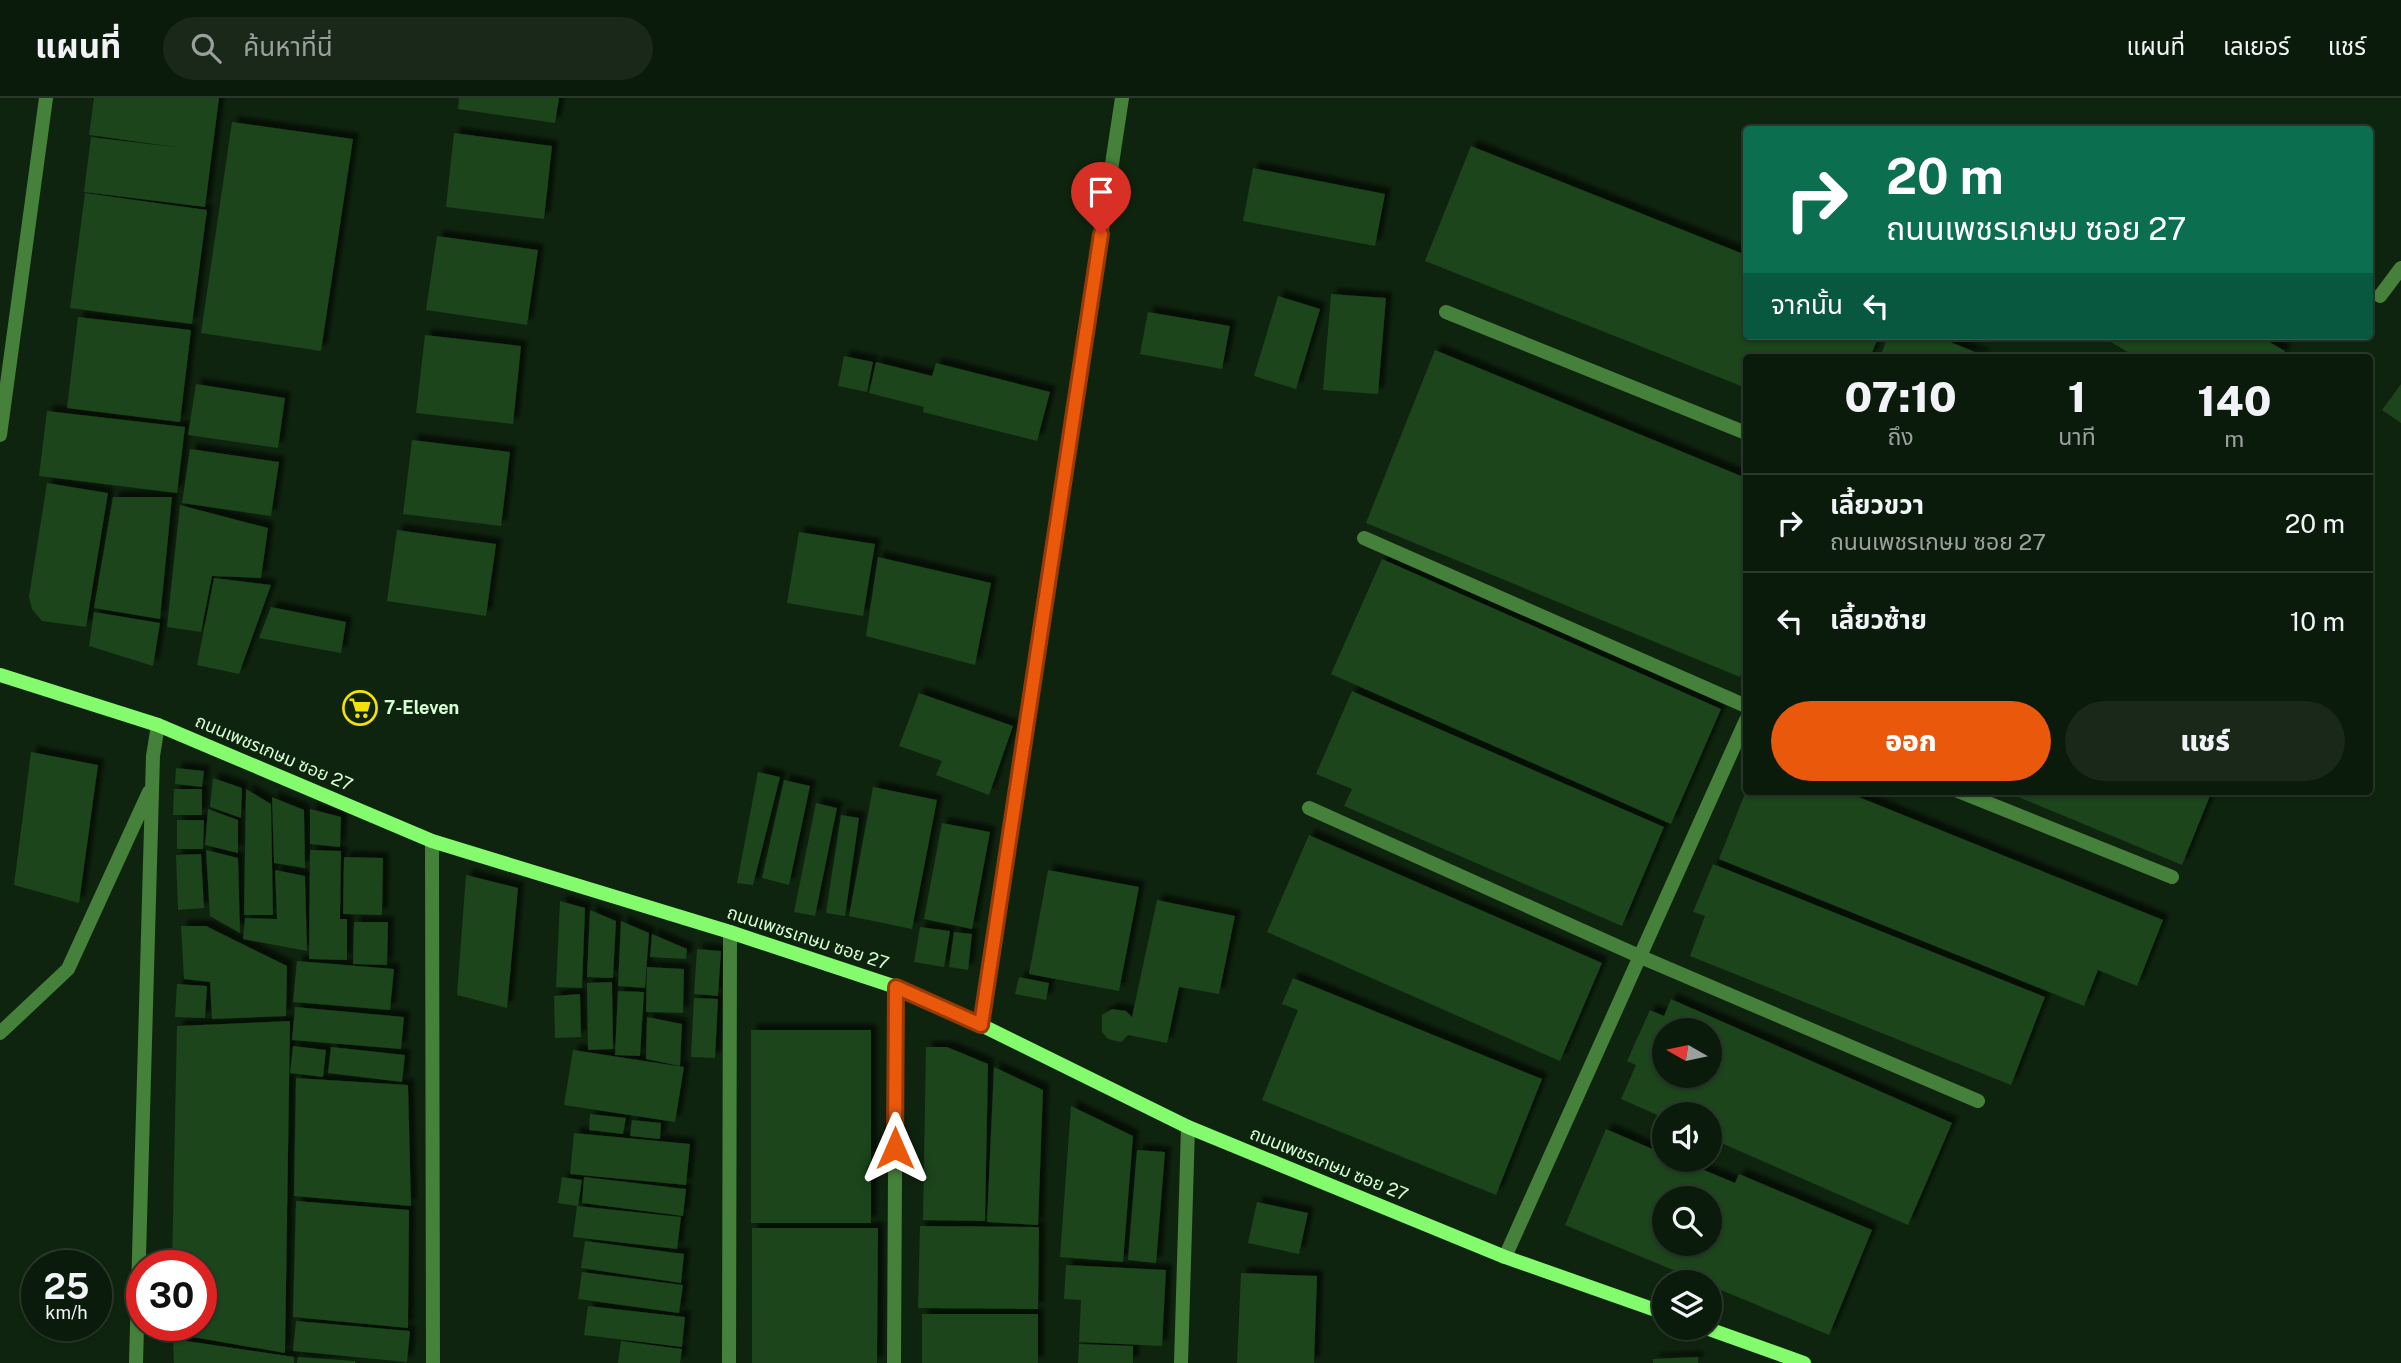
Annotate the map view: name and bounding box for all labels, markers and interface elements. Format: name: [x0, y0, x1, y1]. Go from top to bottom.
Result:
search box: [163, 17, 653, 80]
text: แผนที่: [35, 27, 121, 65]
icon: search: [187, 29, 225, 67]
text: ค้นหาที่นี่: [243, 31, 333, 62]
text: แผนที่: [2127, 32, 2185, 60]
text: เลเยอร์: [2223, 32, 2290, 60]
text: แชร์: [2328, 32, 2366, 60]
text: 20 m: [1886, 147, 2004, 205]
icon: right: [1771, 154, 1862, 245]
pin: [1071, 162, 1131, 234]
icon: arrive: [1082, 173, 1120, 211]
text: ถนนเพชรเกษม ซอย 27: [1886, 210, 2187, 247]
icon: left: [1857, 287, 1895, 325]
text: จากนั้น: [1771, 289, 1843, 320]
text: 07:10: [1845, 372, 1957, 421]
text: 1: [2068, 372, 2086, 421]
text: 140: [2197, 376, 2271, 425]
text: ถึง: [1888, 423, 1914, 450]
text: นาที: [2058, 423, 2096, 450]
text: m: [2224, 425, 2244, 452]
text: เลี้ยวขวา: [1830, 489, 1924, 520]
icon: right: [1771, 504, 1809, 542]
text: 20 m: [2285, 508, 2345, 539]
text: ถนนเพชรเกษม ซอย 27: [1830, 528, 2046, 555]
icon: left: [1771, 602, 1809, 640]
text: เลี้ยวซ้าย: [1830, 604, 1927, 635]
text: 10 m: [2290, 606, 2345, 637]
supermarket icon: 7-Eleven: [341, 689, 379, 727]
place label: 7-Eleven: [384, 697, 459, 718]
button: ออก: [1771, 701, 2051, 781]
button: แชร์: [2065, 701, 2345, 781]
street label: ถนนเพชรเกษม ซอย 27: [192, 710, 356, 795]
street label: ถนนเพชรเกษม ซอย 27: [725, 901, 892, 974]
north arrow: [1652, 1018, 1722, 1088]
map controls: [1652, 1018, 1722, 1340]
button: sound: [1652, 1102, 1722, 1172]
position arrow: [858, 1111, 932, 1185]
street label: ถนนเพชรเกษม ซอย 27: [1247, 1122, 1412, 1205]
button: search: [1652, 1186, 1722, 1256]
speed limit sign: 30: [126, 1250, 217, 1341]
text: 25: [44, 1266, 89, 1307]
button: layers: [1652, 1270, 1722, 1340]
text: km/h: [45, 1302, 88, 1323]

